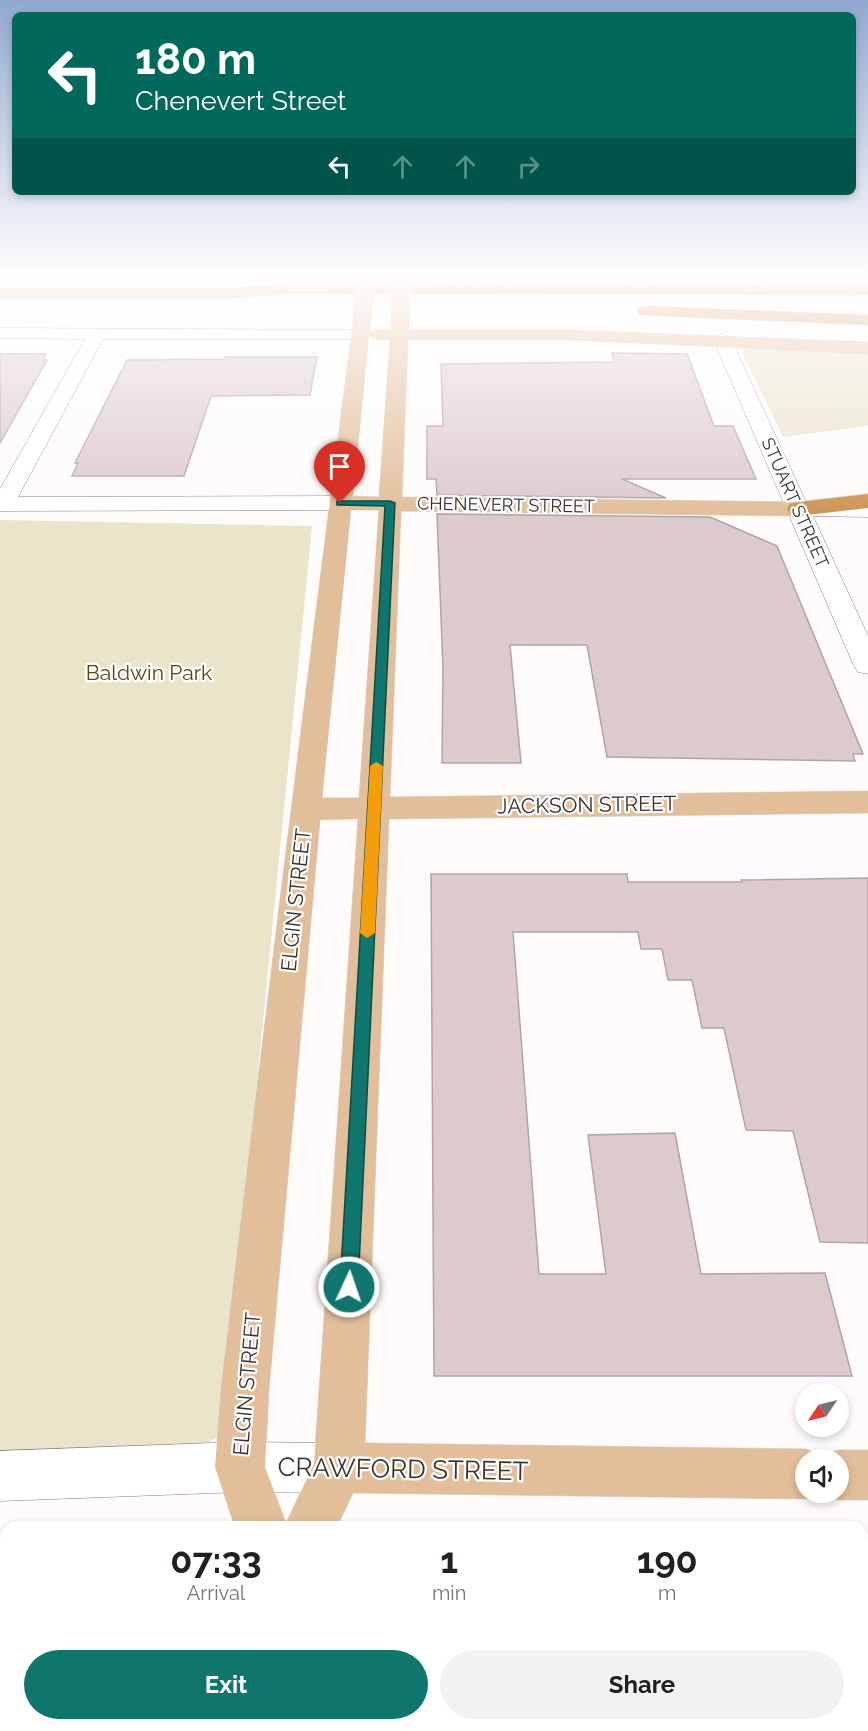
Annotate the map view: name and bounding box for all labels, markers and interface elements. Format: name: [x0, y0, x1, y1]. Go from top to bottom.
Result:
text: 180 m: [135, 35, 256, 84]
icon: left: [36, 36, 114, 114]
text: Chenevert Street: [135, 85, 346, 116]
icon: left: [323, 150, 356, 183]
icon: ahead: [386, 150, 419, 183]
icon: ahead: [449, 150, 482, 183]
icon: right: [512, 150, 545, 183]
street label: STUART STREET: [757, 434, 834, 571]
pin: [314, 441, 365, 503]
icon: arrive: [323, 450, 356, 483]
street label: CHENEVERT STREET: [417, 492, 595, 517]
park label: Baldwin Park: [86, 660, 212, 685]
street label: JACKSON STREET: [497, 790, 677, 819]
street label: ELGIN STREET: [276, 827, 315, 973]
position arrow: [317, 1255, 381, 1319]
street label: ELGIN STREET: [228, 1311, 265, 1457]
north arrow: [795, 1383, 849, 1437]
map controls: [795, 1383, 849, 1503]
button: sound: [795, 1449, 849, 1503]
street label: CRAWFORD STREET: [277, 1452, 529, 1486]
text: 07:33: [170, 1539, 262, 1581]
text: 1: [440, 1539, 458, 1581]
text: 190: [637, 1539, 698, 1581]
text: Arrival: [187, 1581, 245, 1605]
text: min: [432, 1581, 466, 1605]
text: m: [658, 1581, 676, 1605]
button: Exit: [24, 1650, 428, 1719]
button: Share: [440, 1650, 844, 1719]

